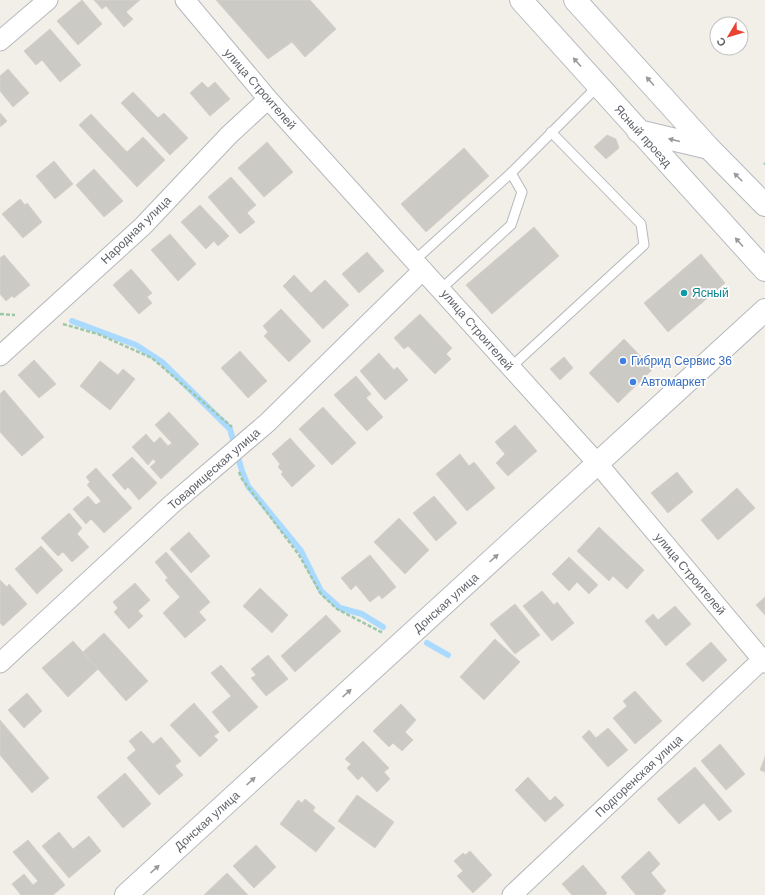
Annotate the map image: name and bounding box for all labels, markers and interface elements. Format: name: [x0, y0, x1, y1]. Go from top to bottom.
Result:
north arrow: [709, 16, 749, 56]
text: С: [714, 35, 728, 49]
street label: улица Строителей: [221, 46, 299, 132]
one-way arrow: [572, 57, 581, 67]
one-way arrow: [645, 76, 654, 87]
street label: Ясный проезд: [612, 102, 674, 170]
one-way arrow: [667, 136, 680, 142]
one-way arrow: [733, 172, 742, 182]
street label: Народная улица: [98, 193, 174, 267]
one-way arrow: [734, 236, 743, 247]
place label: Ясный: [692, 286, 729, 300]
street label: улица Строителей: [438, 287, 516, 373]
marker: Ясный: [679, 288, 689, 298]
place label: Гибрид Сервис 36: [631, 354, 732, 368]
marker: Гибрид Сервис 36: [618, 356, 628, 366]
place label: Автомаркет: [641, 375, 706, 389]
marker: Автомаркет: [628, 377, 638, 387]
street label: Товарищеская улица: [165, 425, 263, 513]
street label: улица Строителей: [652, 530, 728, 618]
one-way arrow: [490, 554, 499, 563]
street label: Донская улица: [411, 570, 482, 636]
one-way arrow: [342, 688, 352, 698]
street label: Подгоренская улица: [593, 732, 686, 820]
one-way arrow: [246, 776, 256, 786]
street label: Донская улица: [172, 788, 243, 854]
one-way arrow: [150, 864, 160, 873]

